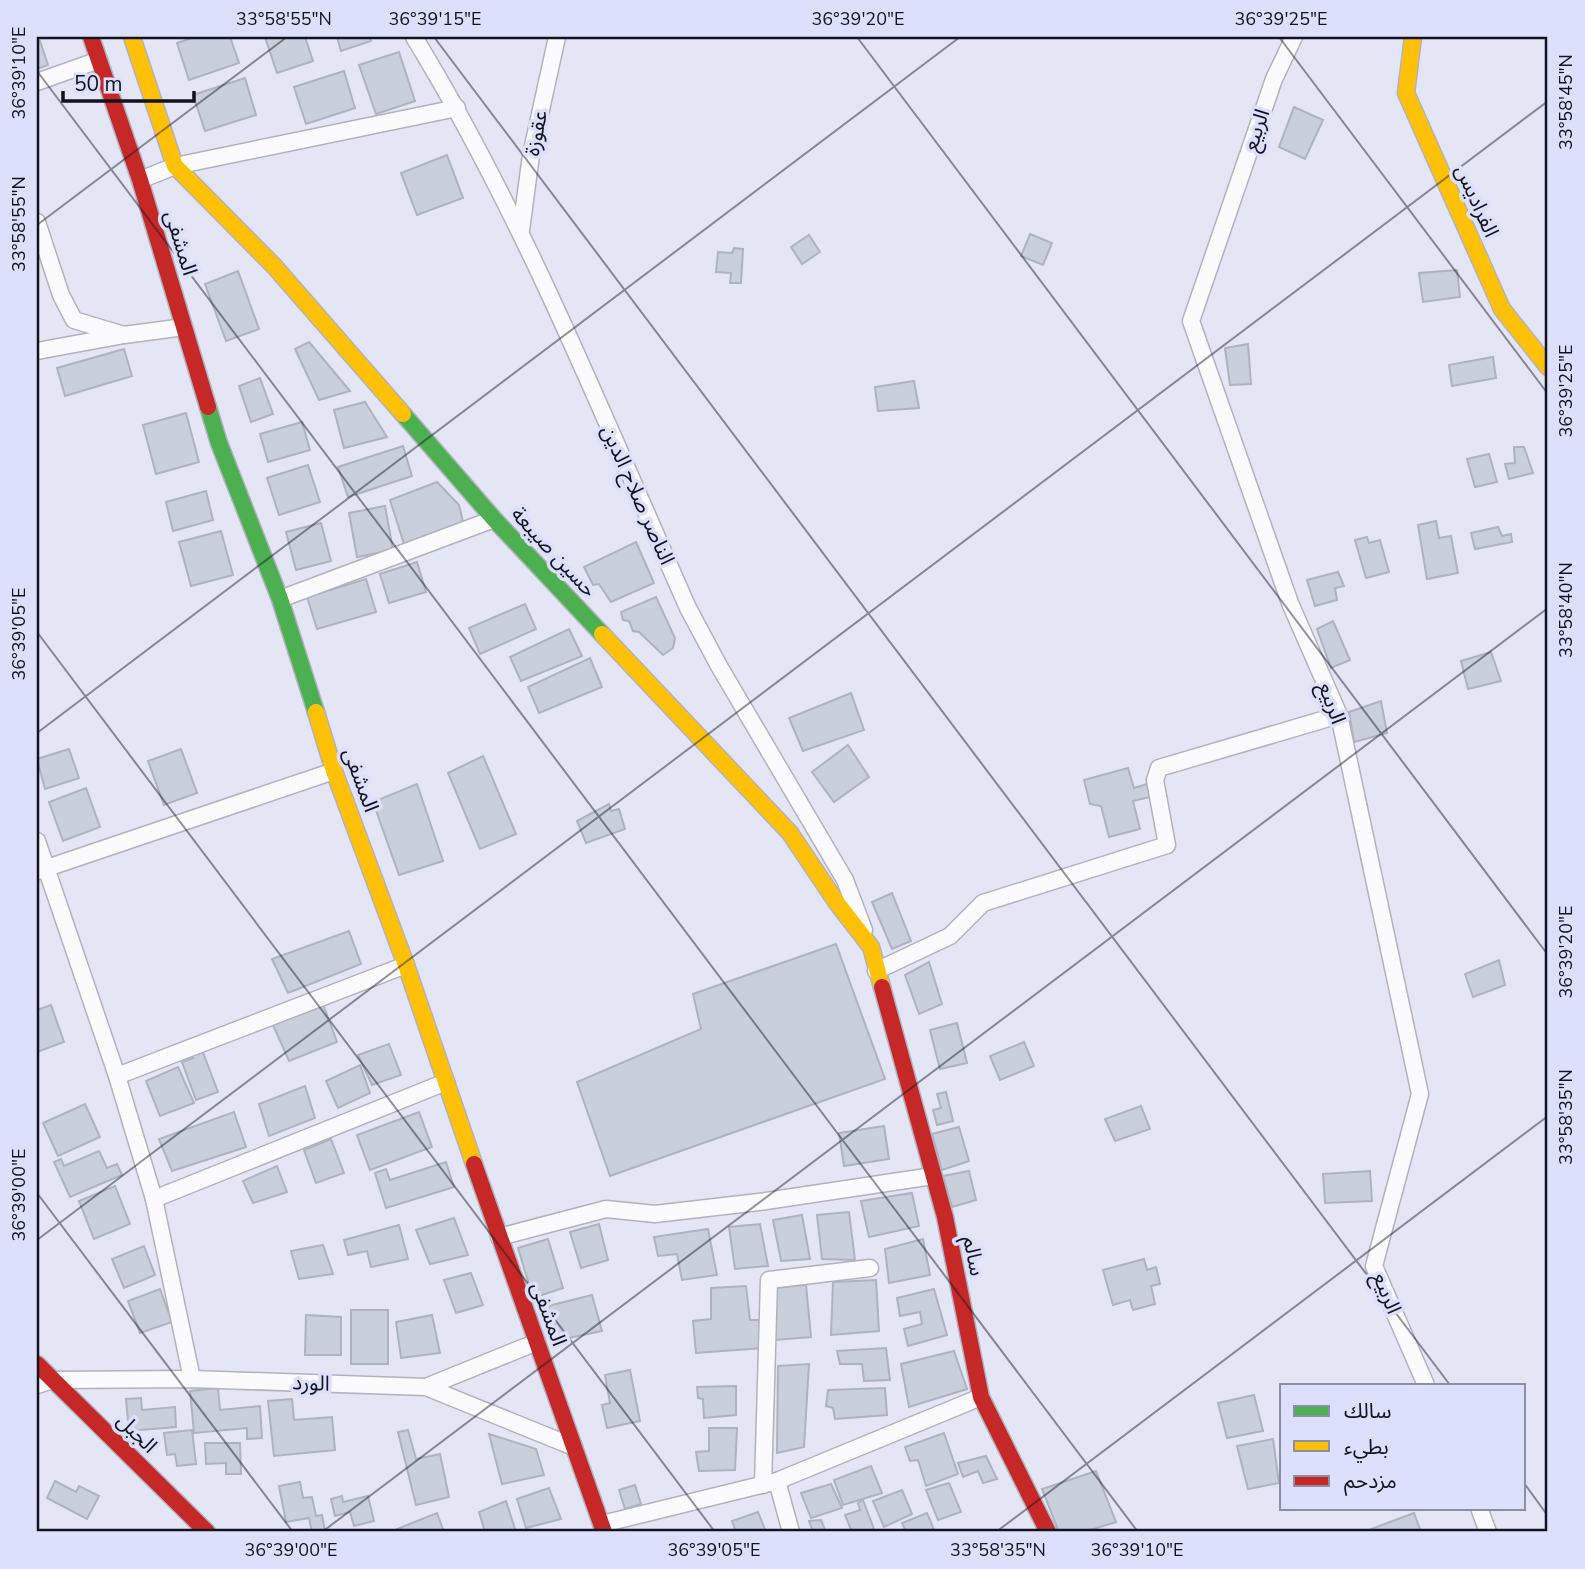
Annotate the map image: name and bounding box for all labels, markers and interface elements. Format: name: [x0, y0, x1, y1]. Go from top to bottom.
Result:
text: 33°58'55"N: [236, 7, 332, 31]
text: 36°39'15"E: [389, 7, 482, 31]
text: 36°39'20"E: [812, 7, 905, 31]
text: 36°39'25"E: [1235, 7, 1328, 31]
text: 36°39'10"E: [7, 27, 31, 120]
text: 33°58'45"N: [1554, 54, 1578, 150]
scale bar: [63, 60, 194, 104]
text: 50 m: [74, 70, 123, 98]
street label: الربيع: [1236, 105, 1277, 155]
street label: عقوزة: [518, 108, 554, 158]
street label: الفراديس: [1449, 160, 1505, 242]
text: 33°58'55"N: [7, 176, 31, 272]
street label: المشفى: [158, 207, 204, 279]
text: 36°39'25"E: [1554, 345, 1578, 438]
street label: الناصر صلاح الدين: [594, 421, 681, 570]
street label: حسين صيبعة: [505, 501, 603, 603]
text: 33°58'40"N: [1554, 562, 1578, 658]
text: 36°39'05"E: [7, 588, 31, 681]
street label: الربيع: [1311, 678, 1352, 728]
street label: المشفى: [337, 744, 385, 816]
text: 36°39'20"E: [1554, 906, 1578, 999]
text: 33°58'35"N: [1554, 1069, 1578, 1165]
text: 36°39'00"E: [7, 1149, 31, 1242]
street label: سالم: [955, 1234, 992, 1278]
street label: الربيع: [1365, 1268, 1408, 1318]
street label: المشفى: [525, 1278, 573, 1350]
street label: الورد: [292, 1368, 330, 1398]
legend: [1280, 1384, 1526, 1510]
text: سالك: [1344, 1397, 1391, 1425]
street label: الجبل: [111, 1407, 163, 1459]
text: بطيء: [1344, 1433, 1389, 1463]
text: مزدحم: [1344, 1467, 1397, 1496]
text: 36°39'00"E: [245, 1538, 338, 1562]
text: 36°39'05"E: [668, 1538, 761, 1562]
text: 33°58'35"N: [950, 1538, 1046, 1562]
text: 36°39'10"E: [1091, 1538, 1184, 1562]

